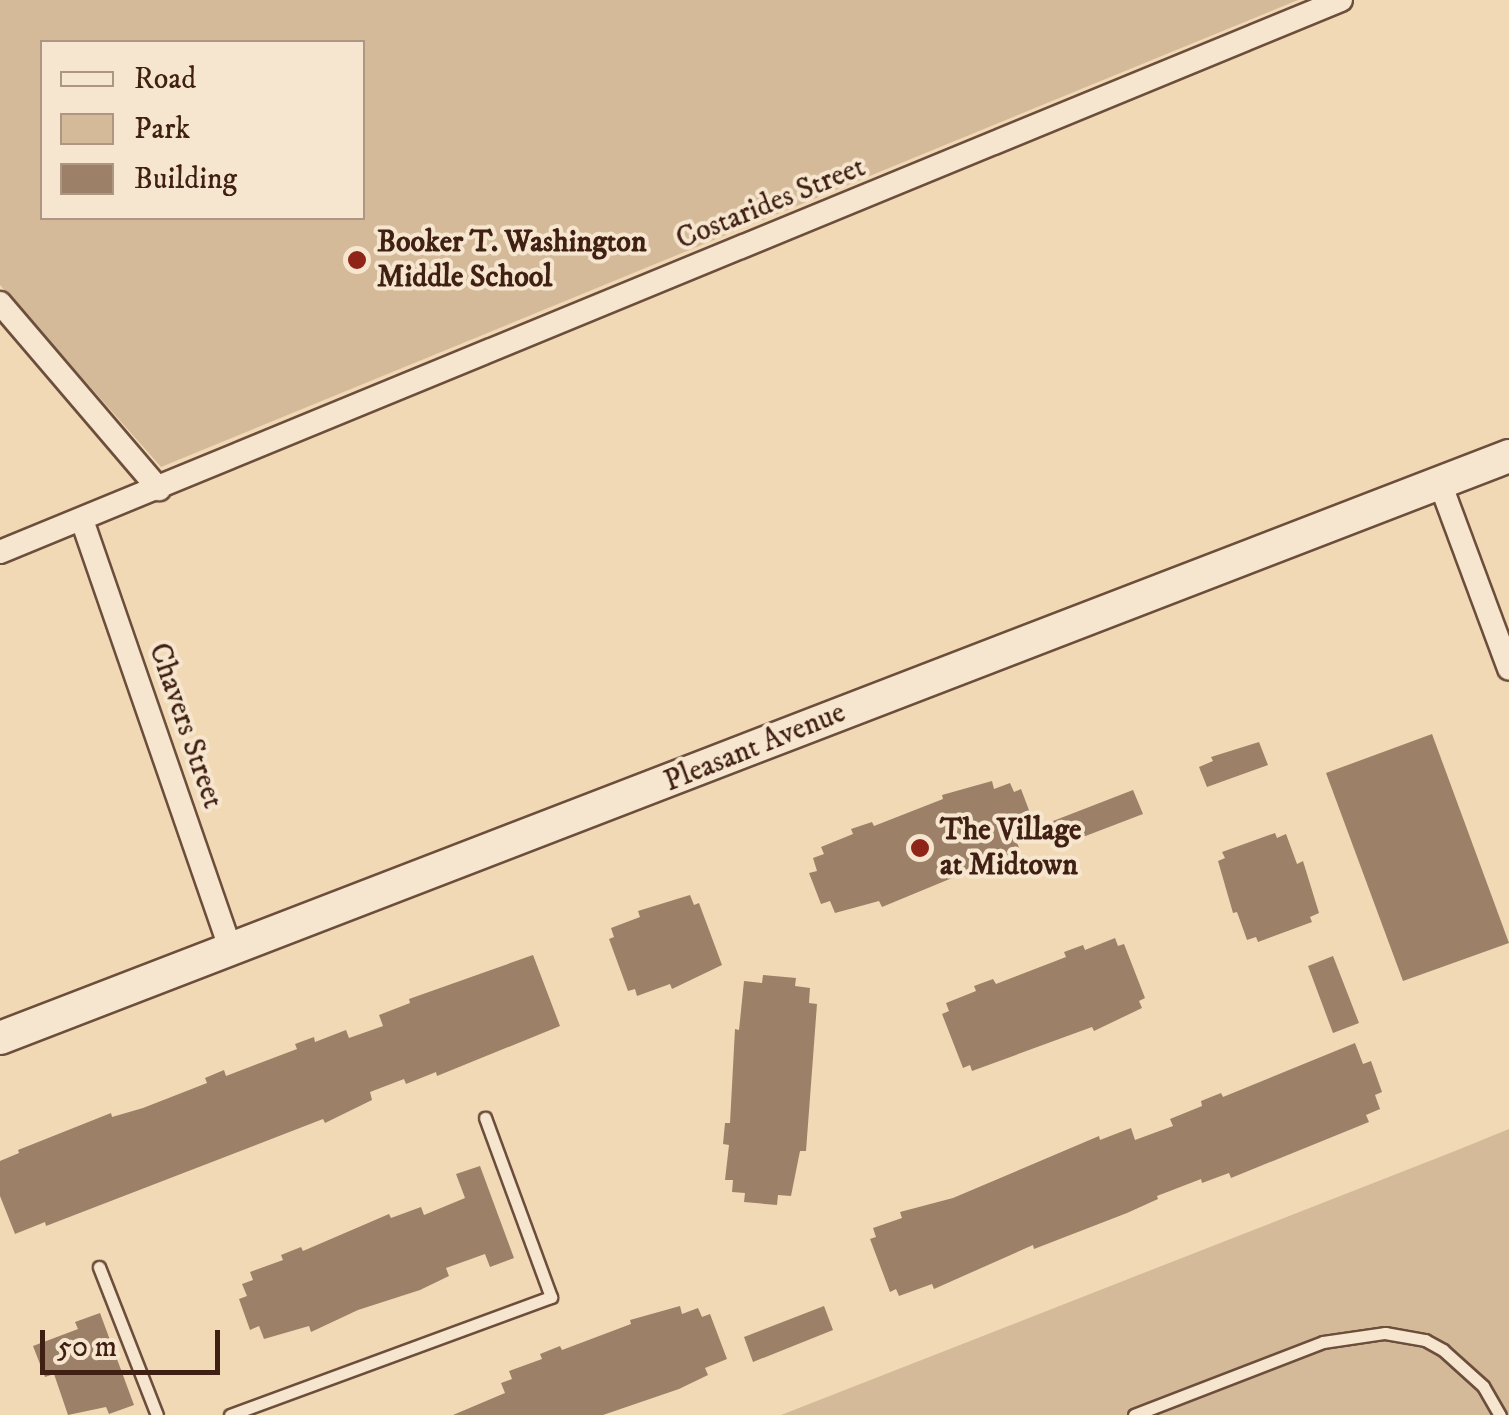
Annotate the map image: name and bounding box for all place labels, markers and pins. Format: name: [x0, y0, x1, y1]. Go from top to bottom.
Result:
place label: Booker T. Washington Middle School: [377, 225, 647, 296]
marker: Booker T. Washington Middle School: [346, 249, 368, 271]
place label: The Village at Midtown: [940, 813, 1082, 884]
marker: The Village at Midtown: [909, 837, 931, 859]

